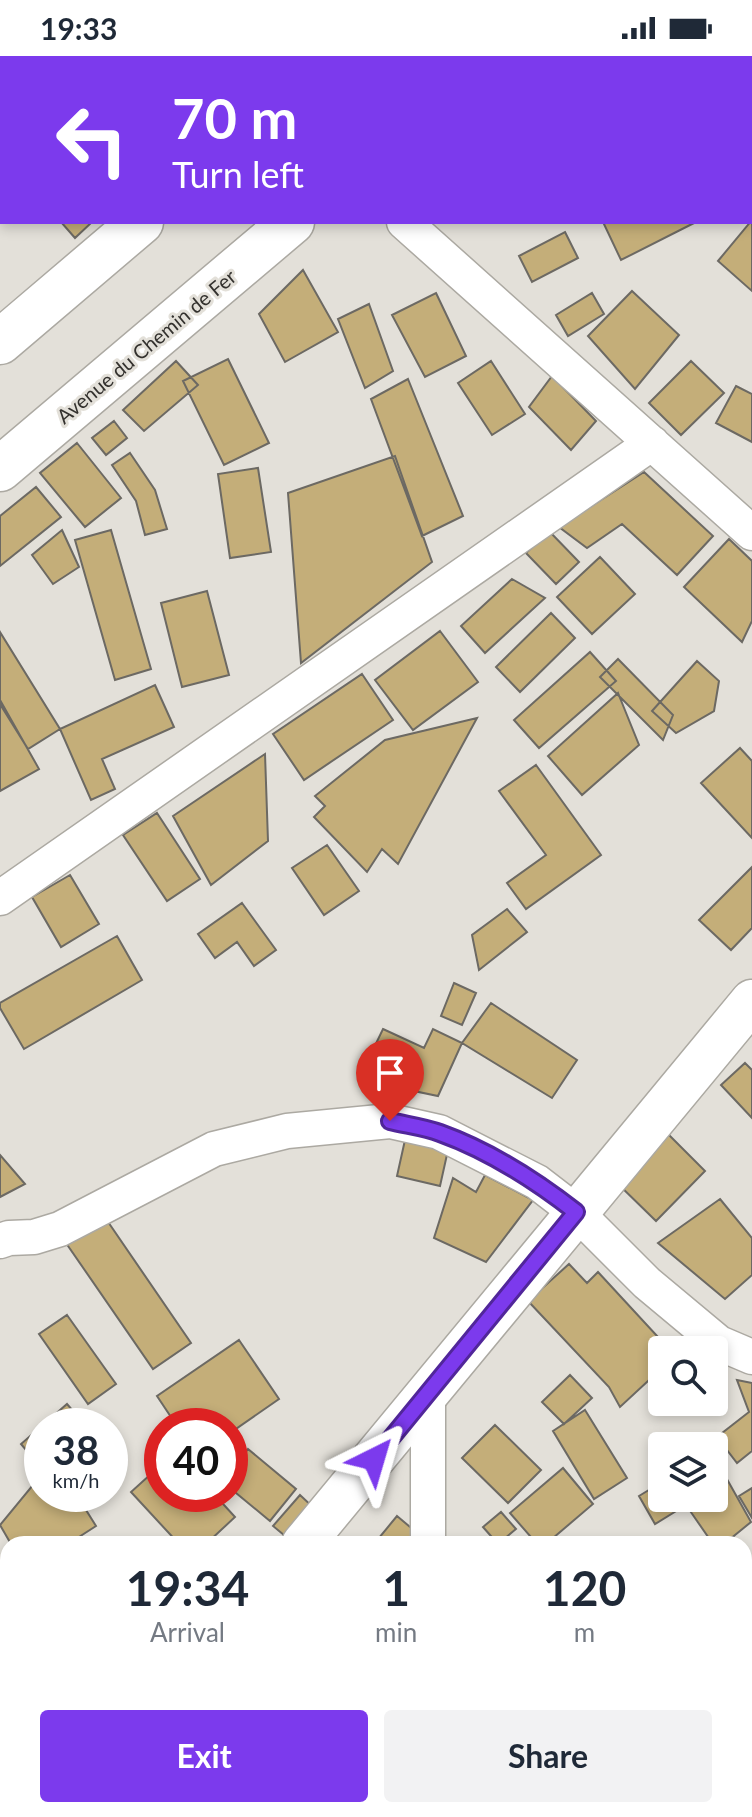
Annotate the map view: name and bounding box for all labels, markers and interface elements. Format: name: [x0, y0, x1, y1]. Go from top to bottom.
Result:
text: 19:33: [40, 10, 117, 46]
text: 70 m: [172, 84, 297, 151]
icon: left: [40, 88, 144, 192]
text: Turn left: [172, 152, 304, 196]
street label: Avenue du Chemin de Fer: [52, 264, 241, 428]
pin: [356, 1039, 424, 1121]
icon: arrive: [368, 1051, 412, 1095]
map controls: [648, 1336, 728, 1512]
button: search: [648, 1336, 728, 1416]
speed limit sign: 40: [144, 1408, 248, 1512]
position arrow: [332, 1417, 416, 1501]
text: 38: [53, 1426, 99, 1474]
button: layers: [648, 1432, 728, 1512]
text: km/h: [53, 1468, 99, 1492]
text: 19:34: [126, 1559, 249, 1616]
text: 1: [382, 1559, 410, 1616]
text: 120: [543, 1559, 626, 1616]
text: Arrival: [150, 1616, 225, 1648]
text: min: [375, 1616, 417, 1648]
text: m: [574, 1616, 595, 1648]
button: Exit: [40, 1710, 368, 1802]
button: Share: [384, 1710, 712, 1802]

